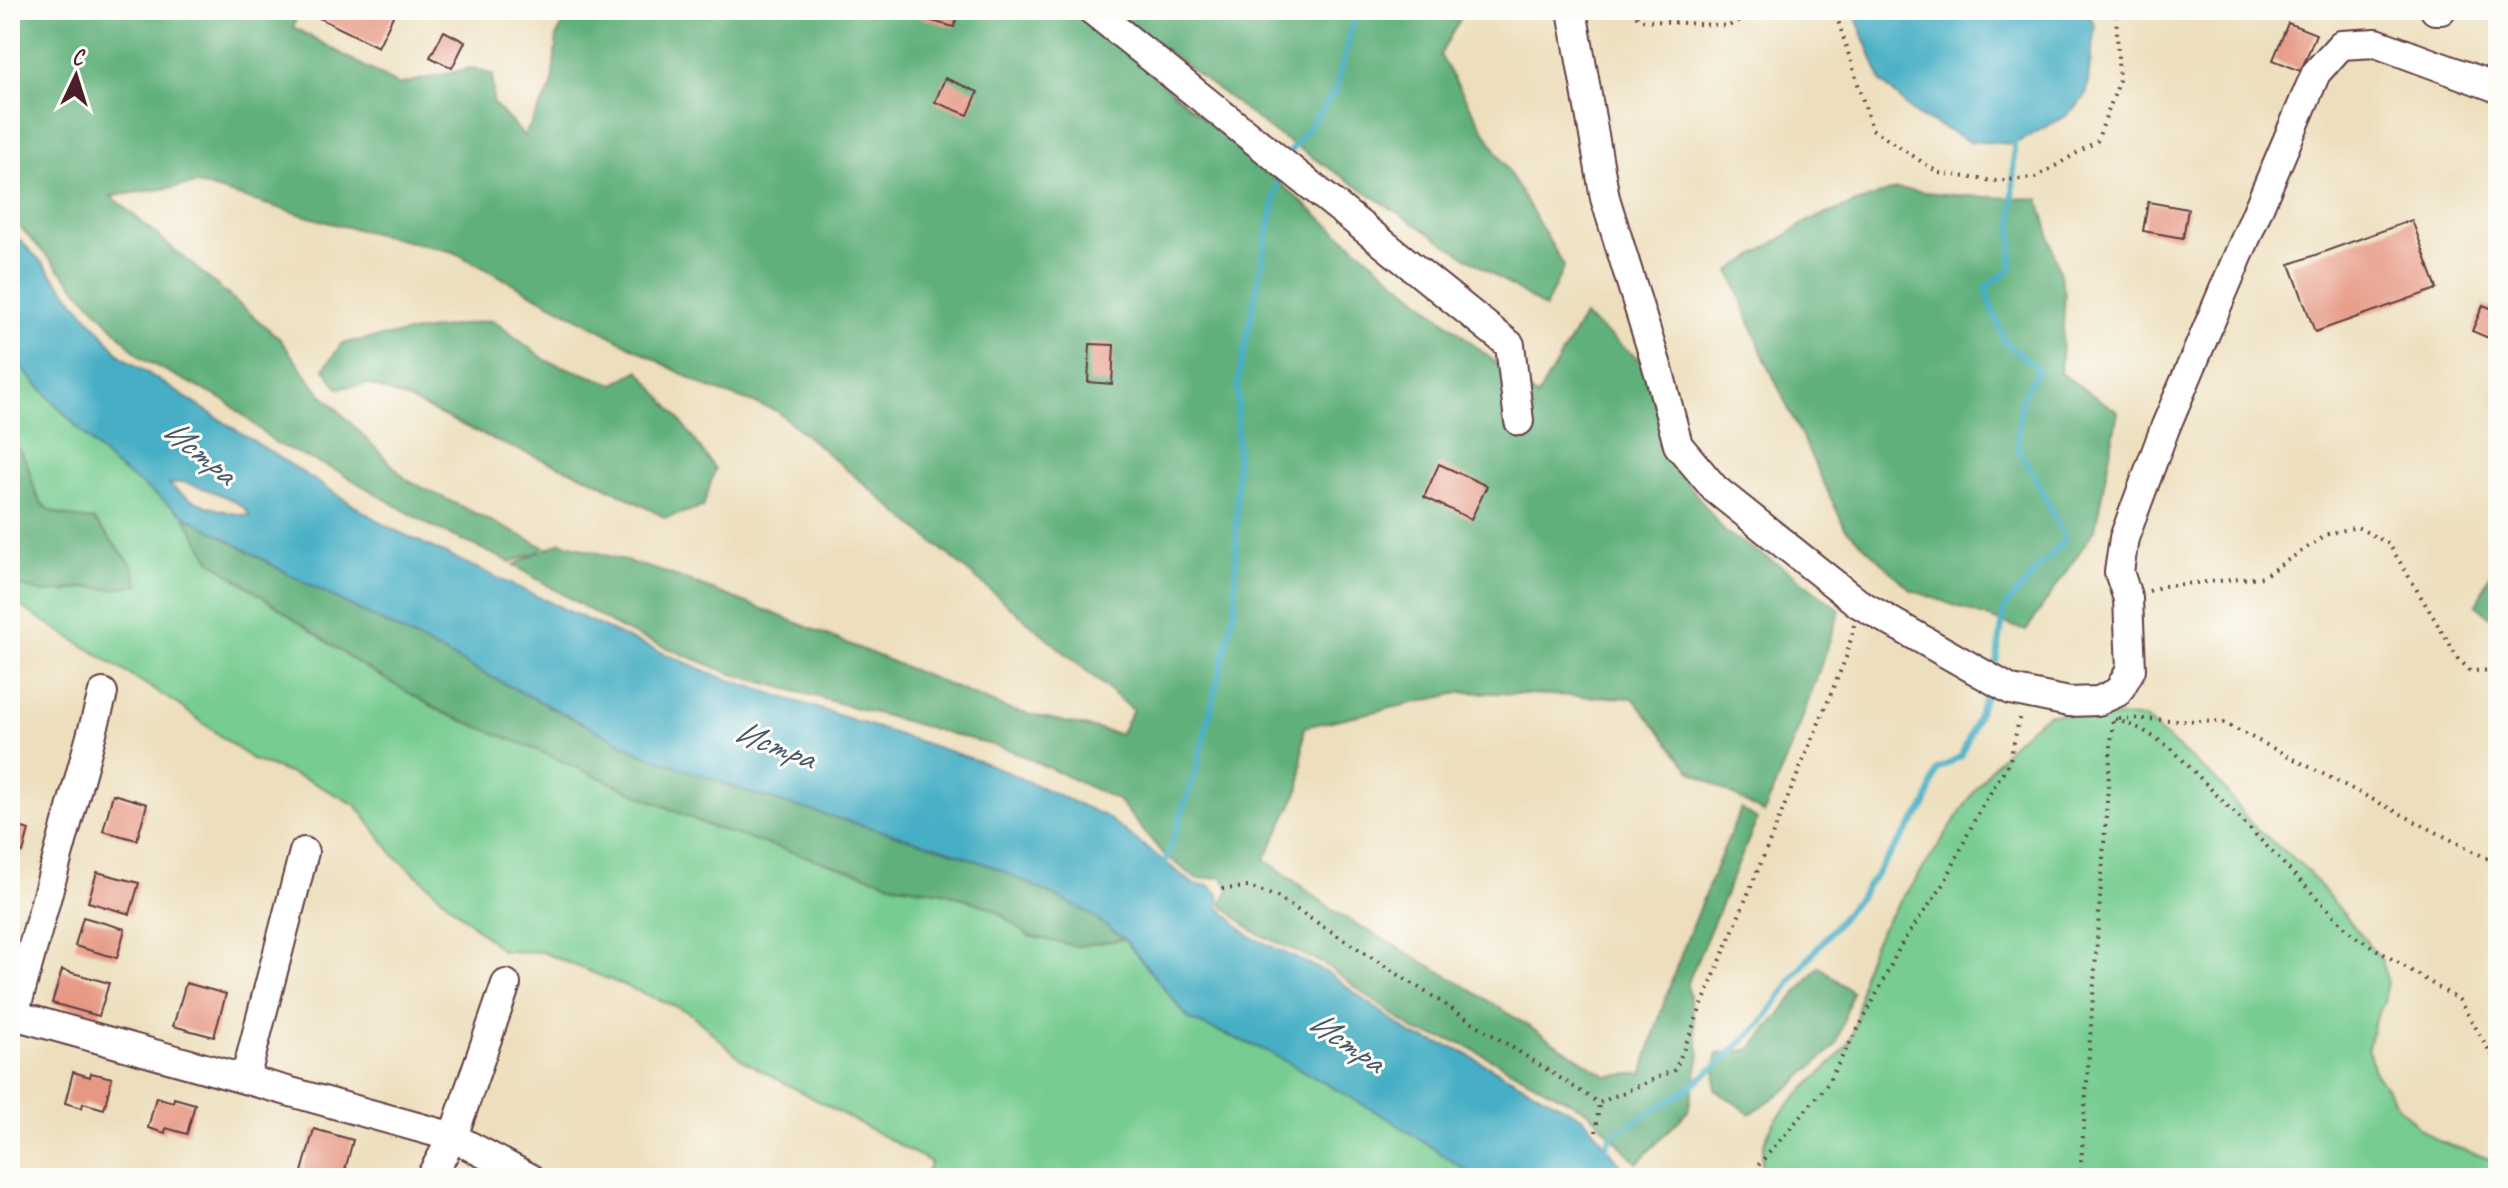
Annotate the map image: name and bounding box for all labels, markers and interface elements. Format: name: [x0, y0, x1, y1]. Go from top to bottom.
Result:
north arrow: [36, 36, 116, 116]
text: С: [71, 43, 87, 72]
water label: Истра: [155, 408, 248, 495]
water label: Истра: [729, 709, 824, 780]
water label: Истра: [1301, 1000, 1396, 1084]

